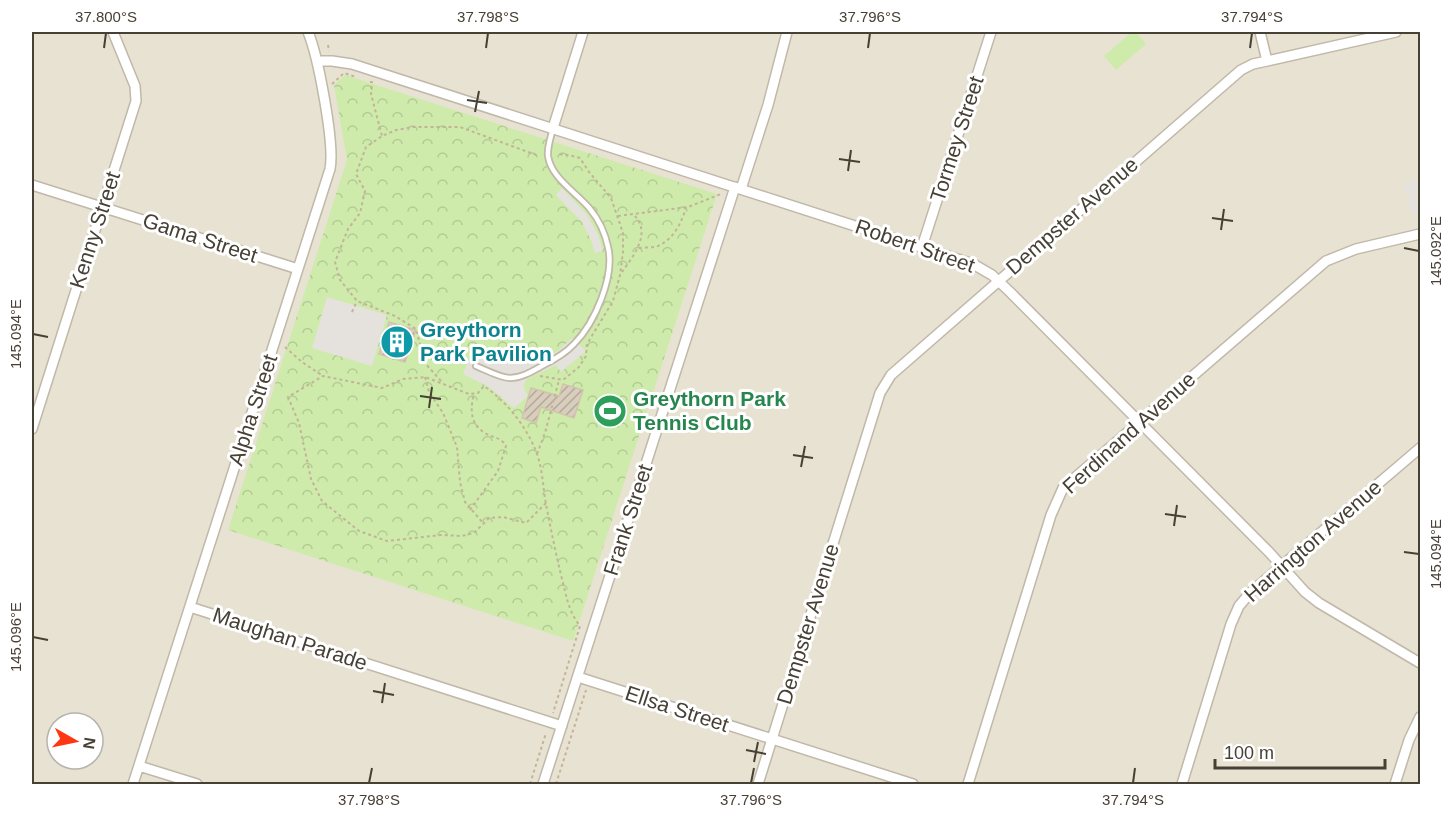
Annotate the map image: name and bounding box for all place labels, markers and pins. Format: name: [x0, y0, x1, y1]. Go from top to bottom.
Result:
place label: Greythorn Park Pavilion: [420, 318, 552, 365]
building icon: Greythorn Park Pavilion: [379, 324, 415, 360]
place label: Greythorn Park Tennis Club: [633, 387, 786, 434]
sports icon: Greythorn Park Tennis Club: [592, 393, 628, 429]

